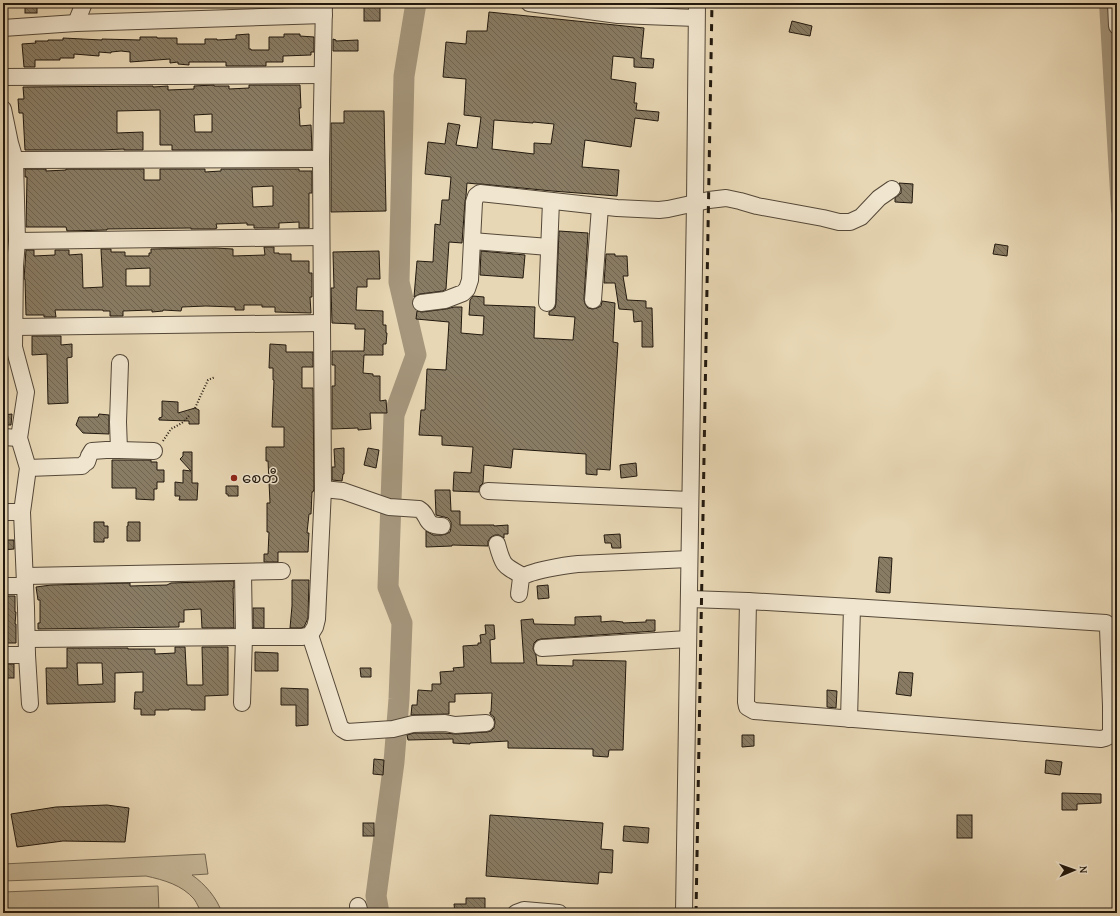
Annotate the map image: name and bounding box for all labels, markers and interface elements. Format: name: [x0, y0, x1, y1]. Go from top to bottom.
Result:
place label: စေတီ: [242, 467, 278, 488]
marker: စေတီ: [229, 473, 239, 483]
north arrow: [1054, 850, 1094, 890]
text: N: [1076, 866, 1092, 874]

